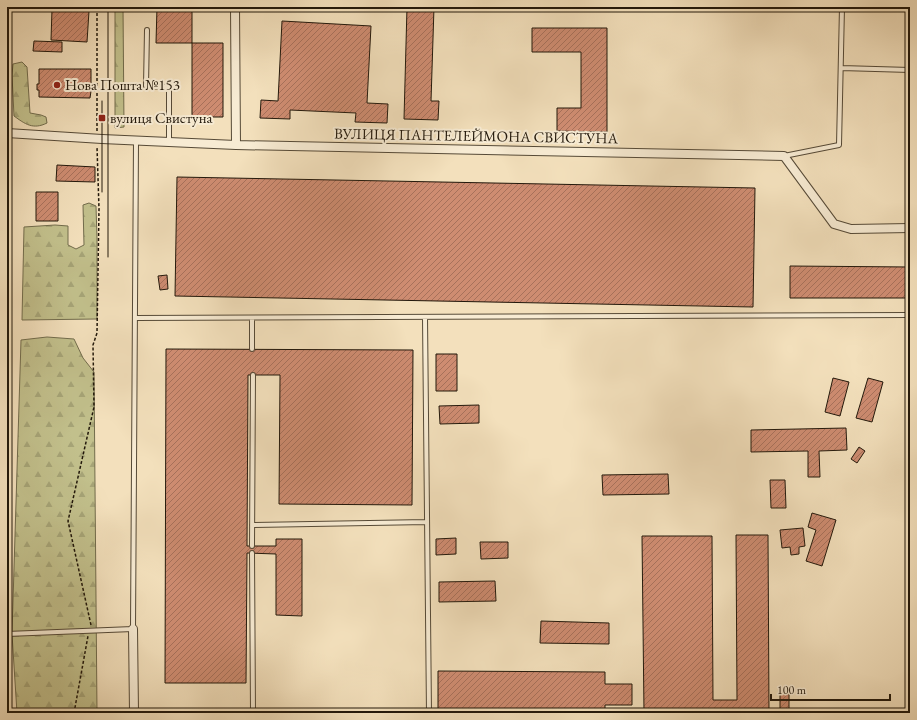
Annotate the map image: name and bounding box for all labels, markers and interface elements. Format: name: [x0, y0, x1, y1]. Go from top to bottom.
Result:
place label: Нова Пошта №153: [65, 75, 180, 94]
marker: Нова Пошта №153: [52, 80, 62, 90]
place label: вулиця Свистуна: [110, 108, 212, 127]
marker: вулиця Свистуна: [97, 113, 107, 123]
street label: ВУЛИЦЯ ПАНТЕЛЕЙМОНА СВИСТУНА: [334, 124, 619, 147]
scale bar: [771, 676, 890, 702]
text: 100 m: [777, 682, 807, 698]

